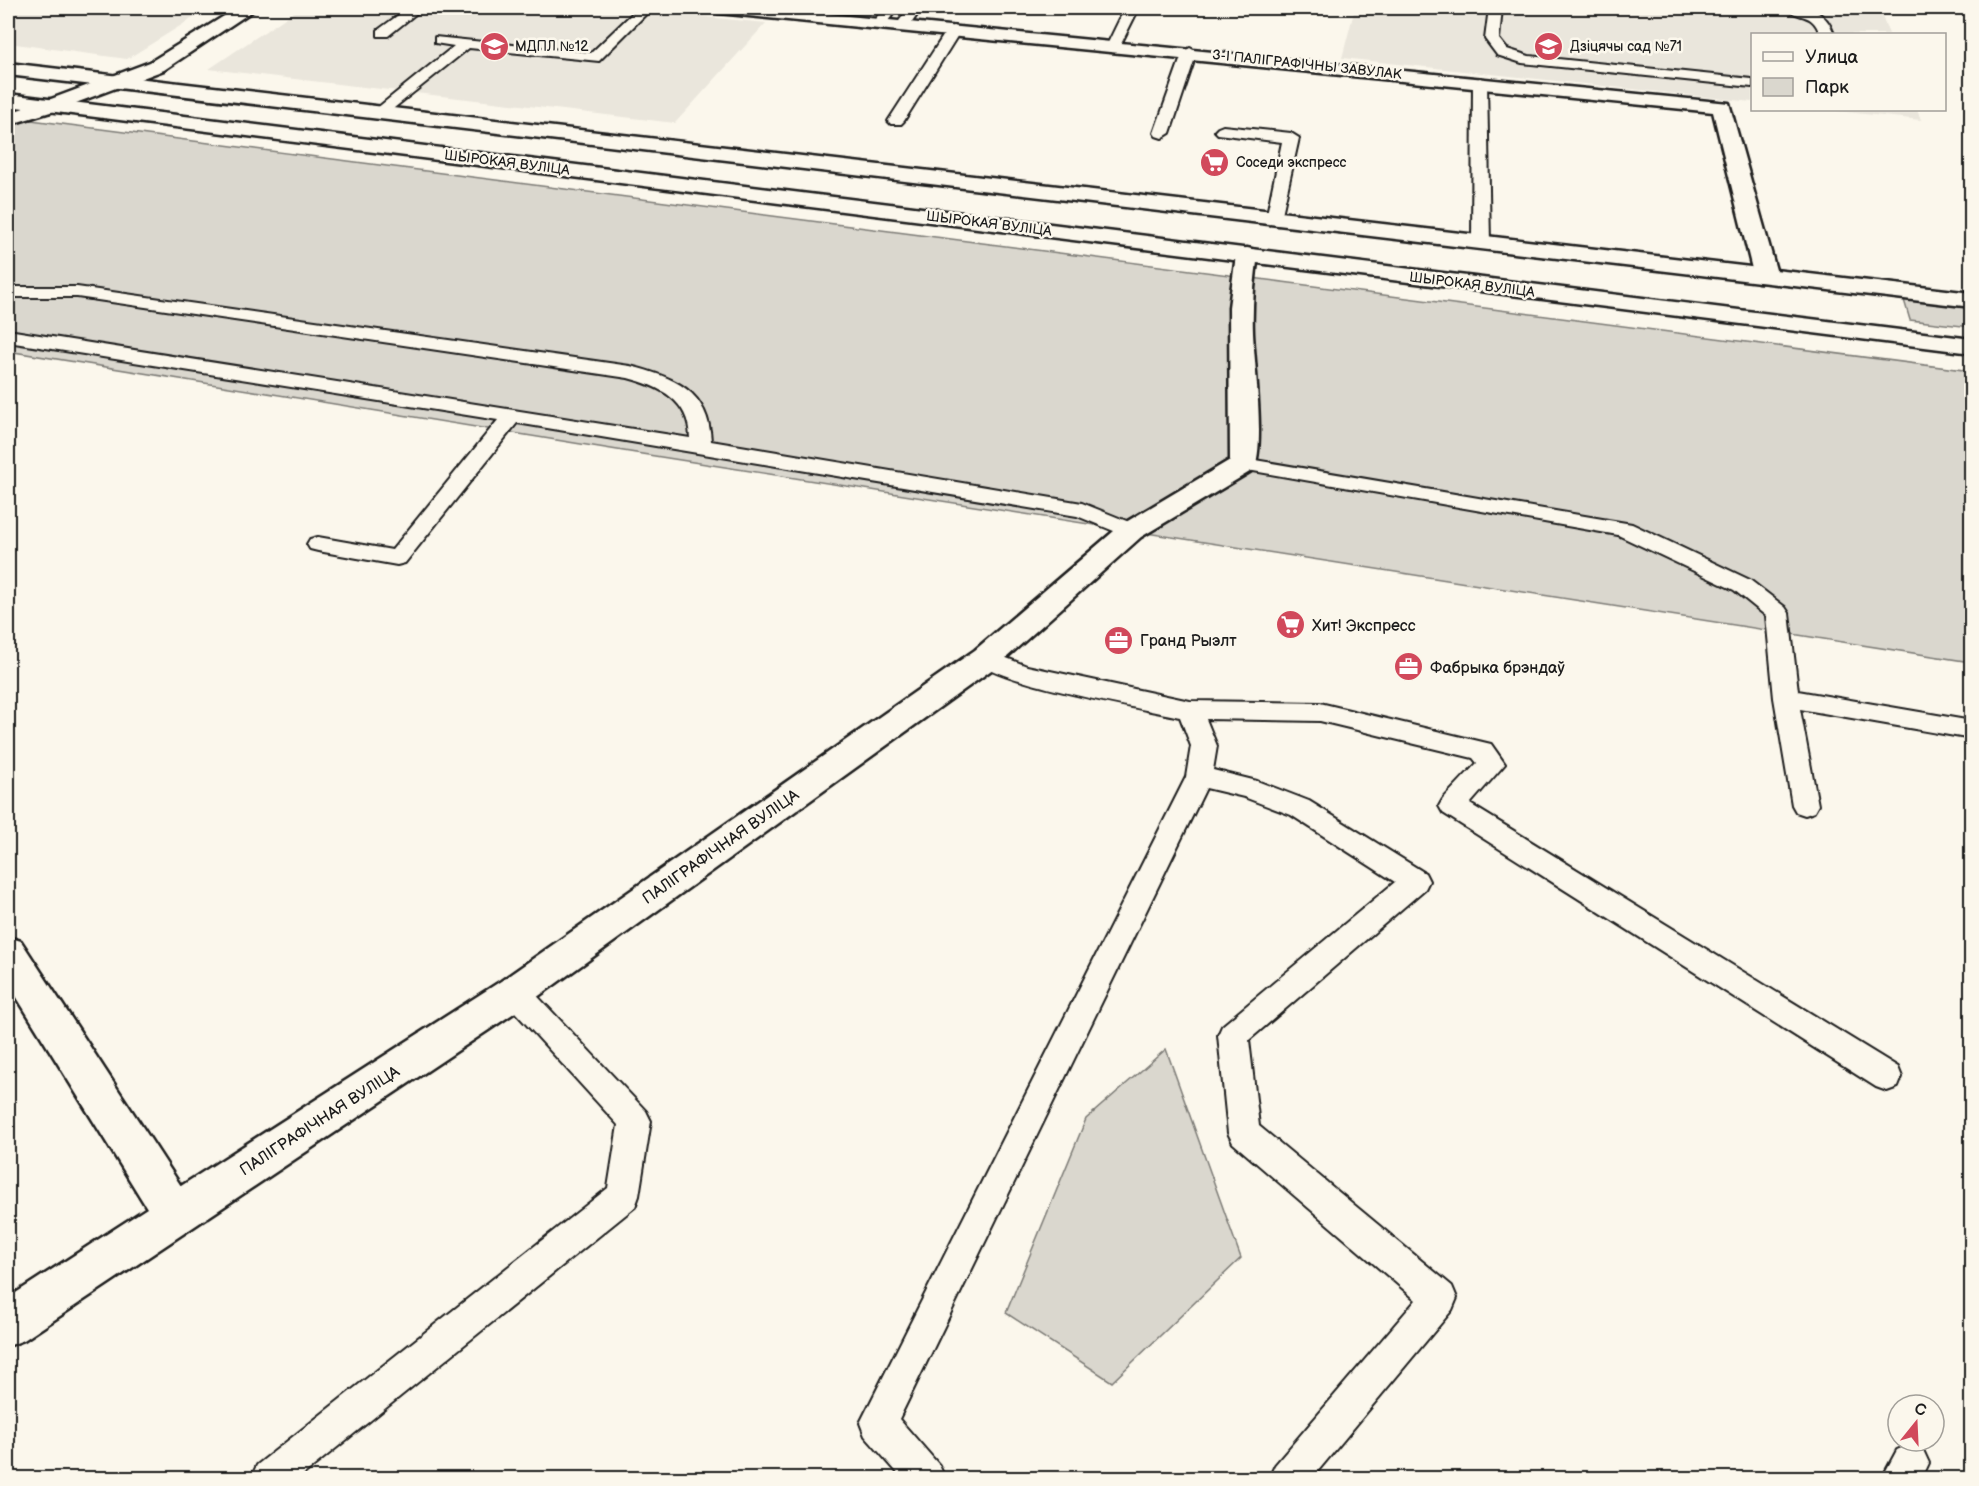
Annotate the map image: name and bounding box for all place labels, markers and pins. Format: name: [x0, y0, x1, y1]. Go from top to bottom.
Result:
school or university icon: МДПЛ №12: [478, 30, 510, 62]
school or university icon: Дзіцячы сад №71: [1533, 30, 1565, 62]
place label: МДПЛ №12: [515, 38, 589, 55]
place label: Дзіцячы сад №71: [1570, 38, 1682, 55]
supermarket icon: Соседи экспресс: [1199, 146, 1231, 178]
place label: Соседи экспресс: [1236, 154, 1347, 171]
supermarket icon: Хит! Экспресс: [1275, 609, 1307, 641]
place label: Хит! Экспресс: [1312, 617, 1416, 636]
office icon: Гранд Рыэлт: [1103, 624, 1135, 656]
place label: Гранд Рыэлт: [1140, 632, 1237, 651]
office icon: Фабрыка брэндаў: [1393, 651, 1425, 683]
place label: Фабрыка брэндаў: [1430, 659, 1565, 678]

